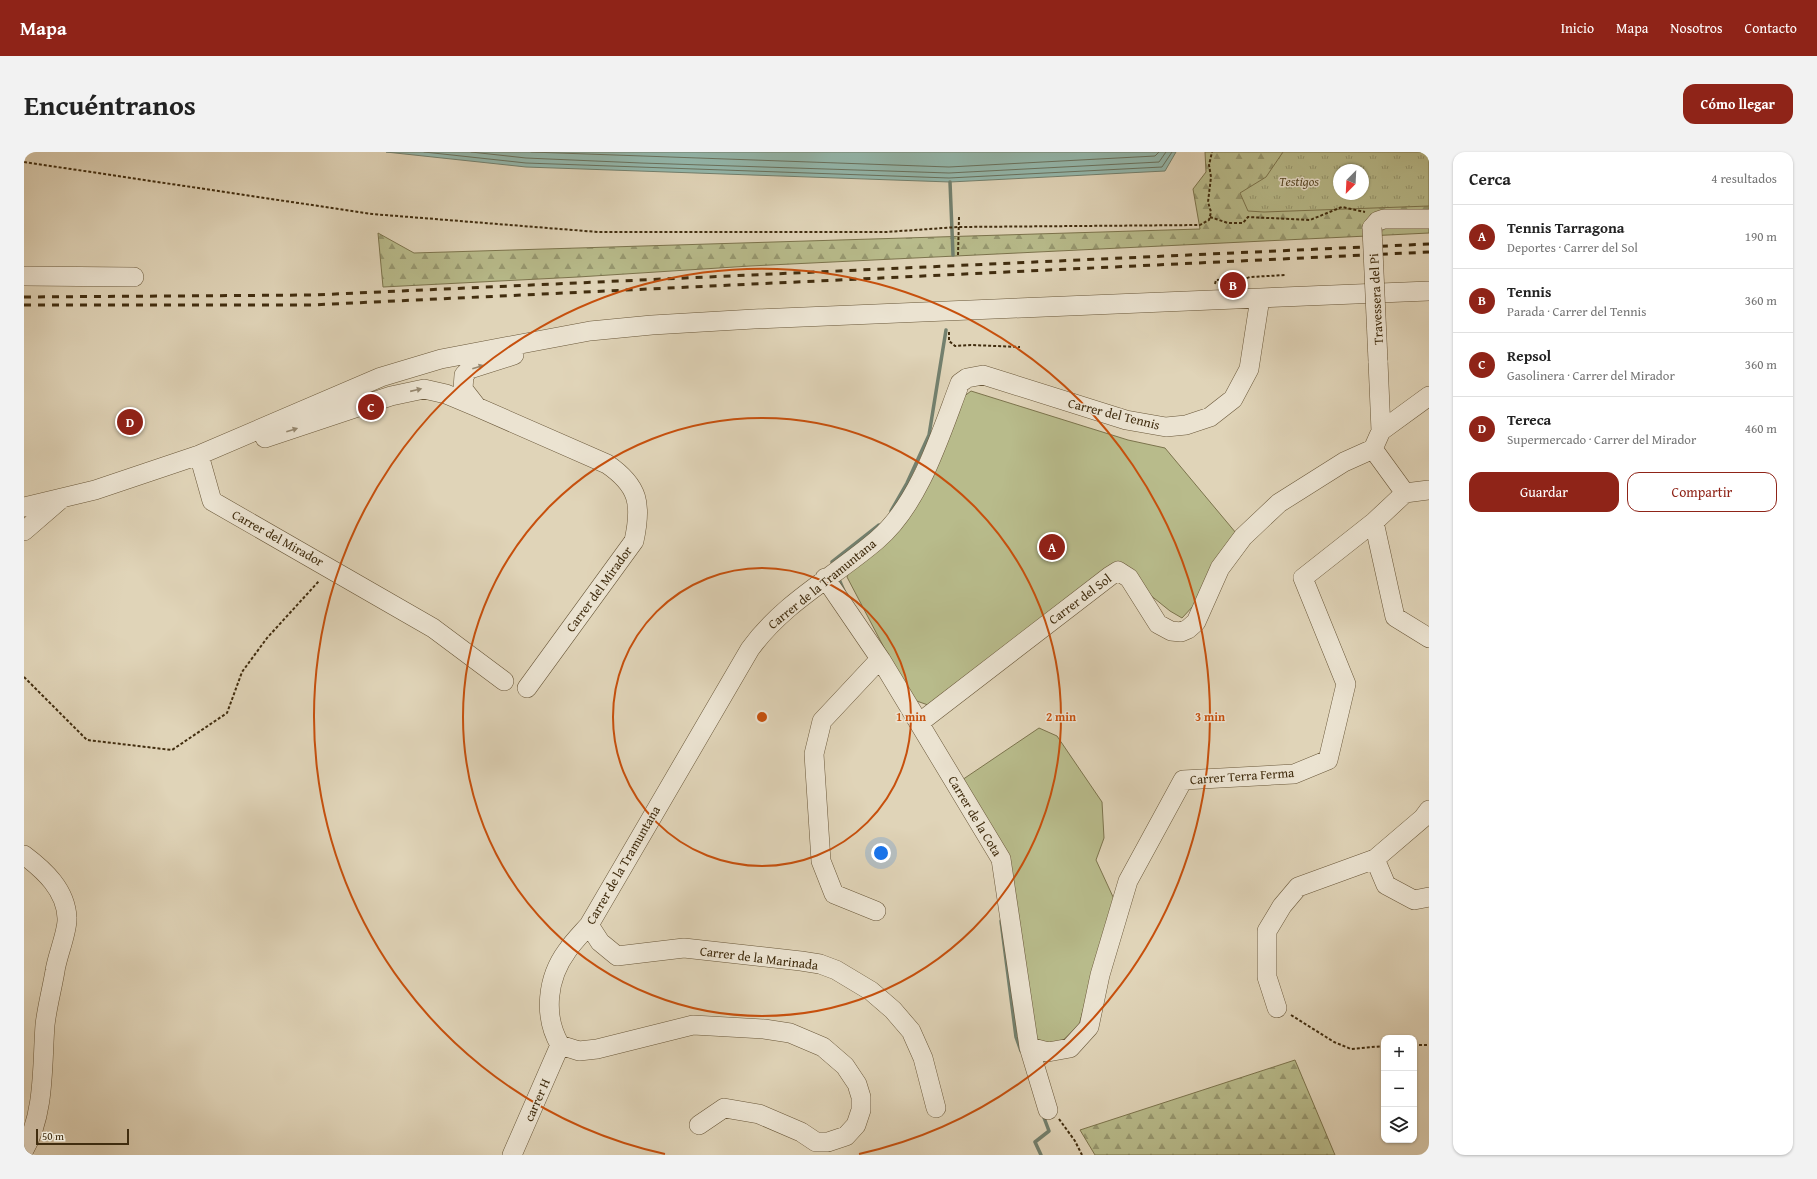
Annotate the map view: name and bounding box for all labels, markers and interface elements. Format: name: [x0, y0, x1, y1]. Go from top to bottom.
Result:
text: Mapa: [20, 14, 67, 42]
text: Inicio: [1561, 18, 1594, 38]
text: Mapa: [1616, 18, 1648, 38]
text: Nosotros: [1670, 18, 1723, 38]
text: Contacto: [1745, 18, 1797, 38]
text: Encuéntranos: [24, 84, 196, 125]
button: Cómo llegar: [1683, 84, 1793, 124]
north arrow: [1333, 164, 1369, 200]
text: Cerca: [1469, 166, 1511, 191]
text: 4 resultados: [1711, 169, 1777, 188]
park label: Testigos: [1279, 172, 1319, 191]
text: Tennis Tarragona: [1507, 217, 1624, 238]
text: A: [1478, 227, 1486, 246]
text: 190 m: [1745, 227, 1777, 246]
text: Deportes · Carrer del Sol: [1507, 238, 1638, 257]
street label: Travessera del Pi: [1364, 252, 1388, 345]
pin: B: [1220, 270, 1246, 300]
text: Tennis: [1507, 281, 1551, 302]
text: B: [1478, 291, 1486, 310]
text: 360 m: [1745, 291, 1777, 310]
text: Parada · Carrer del Tennis: [1507, 302, 1646, 321]
text: Repsol: [1507, 345, 1551, 366]
text: C: [1478, 355, 1486, 374]
text: 360 m: [1745, 355, 1777, 374]
one-way arrow: [472, 364, 484, 370]
text: Gasolinera · Carrer del Mirador: [1507, 366, 1675, 385]
one-way arrow: [410, 387, 422, 393]
pin: C: [358, 392, 384, 422]
street label: Carrer del Tennis: [1066, 393, 1162, 435]
pin: D: [117, 407, 143, 437]
text: Tereca: [1507, 409, 1551, 430]
text: D: [1478, 419, 1486, 438]
text: 460 m: [1745, 419, 1777, 438]
one-way arrow: [287, 426, 299, 432]
text: Supermercado · Carrer del Mirador: [1507, 430, 1696, 449]
button: Guardar: [1469, 472, 1619, 512]
button: Compartir: [1627, 472, 1777, 512]
street label: Carrer del Mirador: [229, 505, 328, 571]
pin: A: [1039, 532, 1065, 562]
street label: Carrer de la Tramuntana: [764, 534, 881, 634]
street label: Carrer del Mirador: [561, 542, 637, 636]
street label: Carrer del Sol: [1045, 569, 1116, 629]
text: 1 min: [896, 708, 926, 725]
text: 2 min: [1046, 708, 1076, 725]
text: 3 min: [1195, 708, 1225, 725]
centre of rings: [755, 710, 769, 724]
street label: Carrer Terra Ferma: [1189, 763, 1296, 789]
street label: Carrer de la Cota: [943, 772, 1007, 861]
street label: Carrer de la Tramuntana: [581, 801, 665, 928]
your location: [871, 843, 891, 863]
street label: Carrer de la Marinada: [699, 941, 820, 975]
map controls: [1381, 1035, 1417, 1143]
button: +: [1381, 1035, 1417, 1071]
button: −: [1381, 1071, 1417, 1107]
street label: carrer H: [519, 1075, 555, 1125]
button: layers: [1381, 1107, 1417, 1143]
scale bar: [36, 1127, 129, 1146]
text: 50 m: [42, 1128, 64, 1144]

